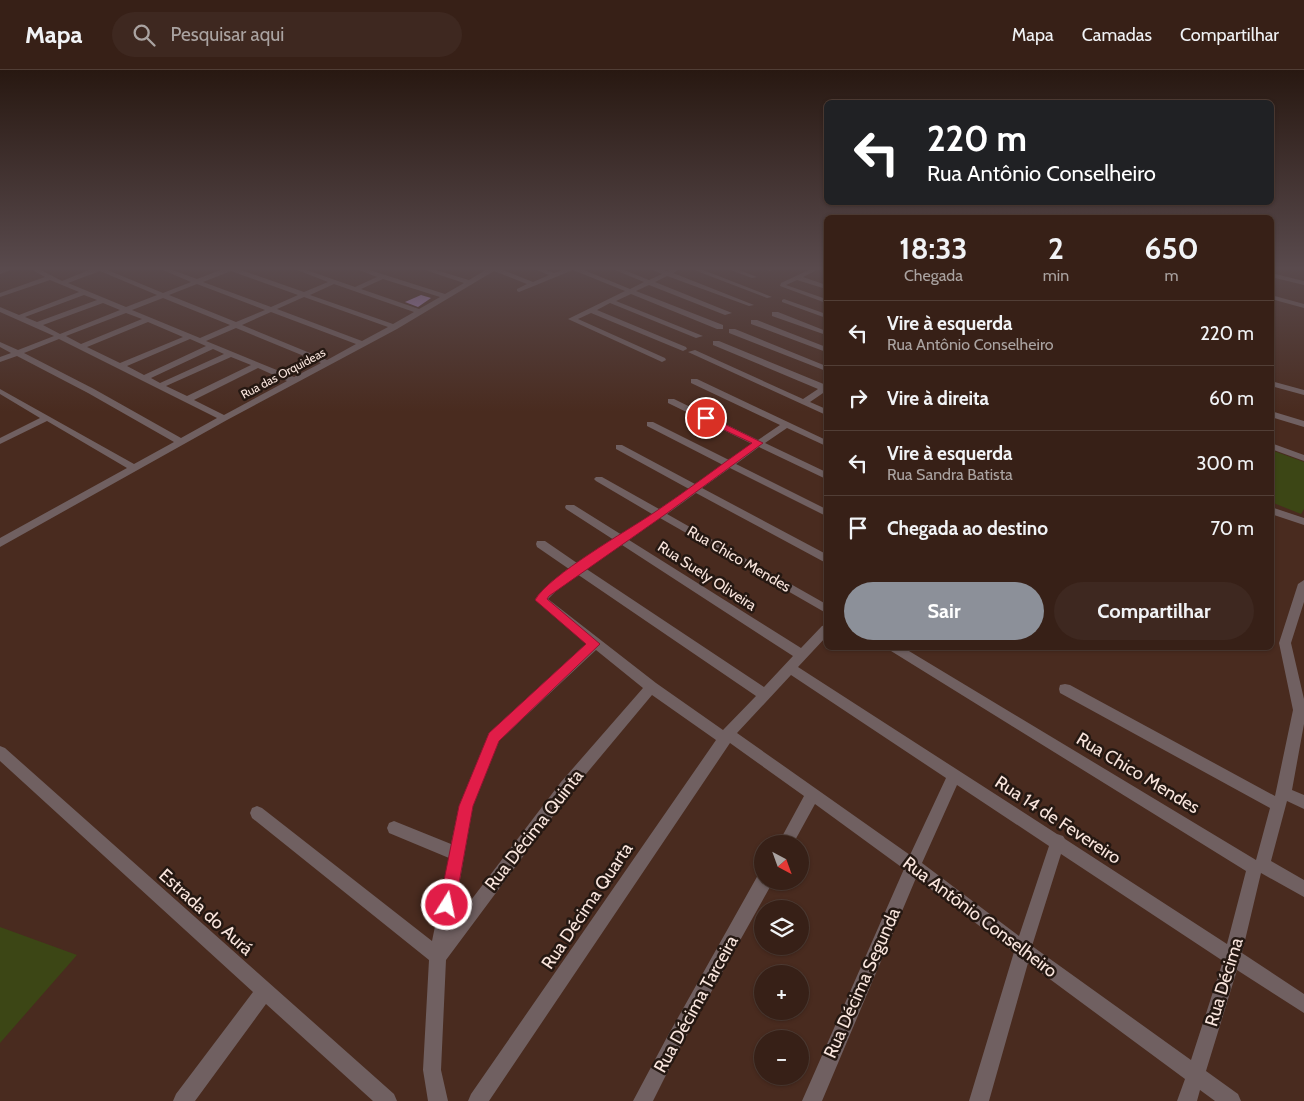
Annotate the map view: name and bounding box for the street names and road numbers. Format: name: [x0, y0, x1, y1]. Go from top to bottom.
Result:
street label: Rua das Orquideas: [238, 344, 328, 402]
street label: Rua Chico Mendes: [684, 522, 794, 596]
street label: Rua Suely Oliveira: [654, 537, 760, 615]
street label: Rua Chico Mendes: [1072, 728, 1204, 818]
street label: Rua Décima Quinta: [480, 765, 588, 895]
street label: Rua 14 de Fevereiro: [991, 771, 1125, 869]
street label: Rua Décima Quarta: [537, 838, 638, 973]
street label: Rua Antônio Conselheiro: [899, 852, 1062, 982]
street label: Estrada do Aurá: [155, 864, 258, 960]
street label: Rua Décima Segunda: [819, 904, 905, 1062]
street label: Rua Décima Tarceira: [649, 931, 743, 1076]
street label: Rua Décima: [1200, 935, 1248, 1029]

